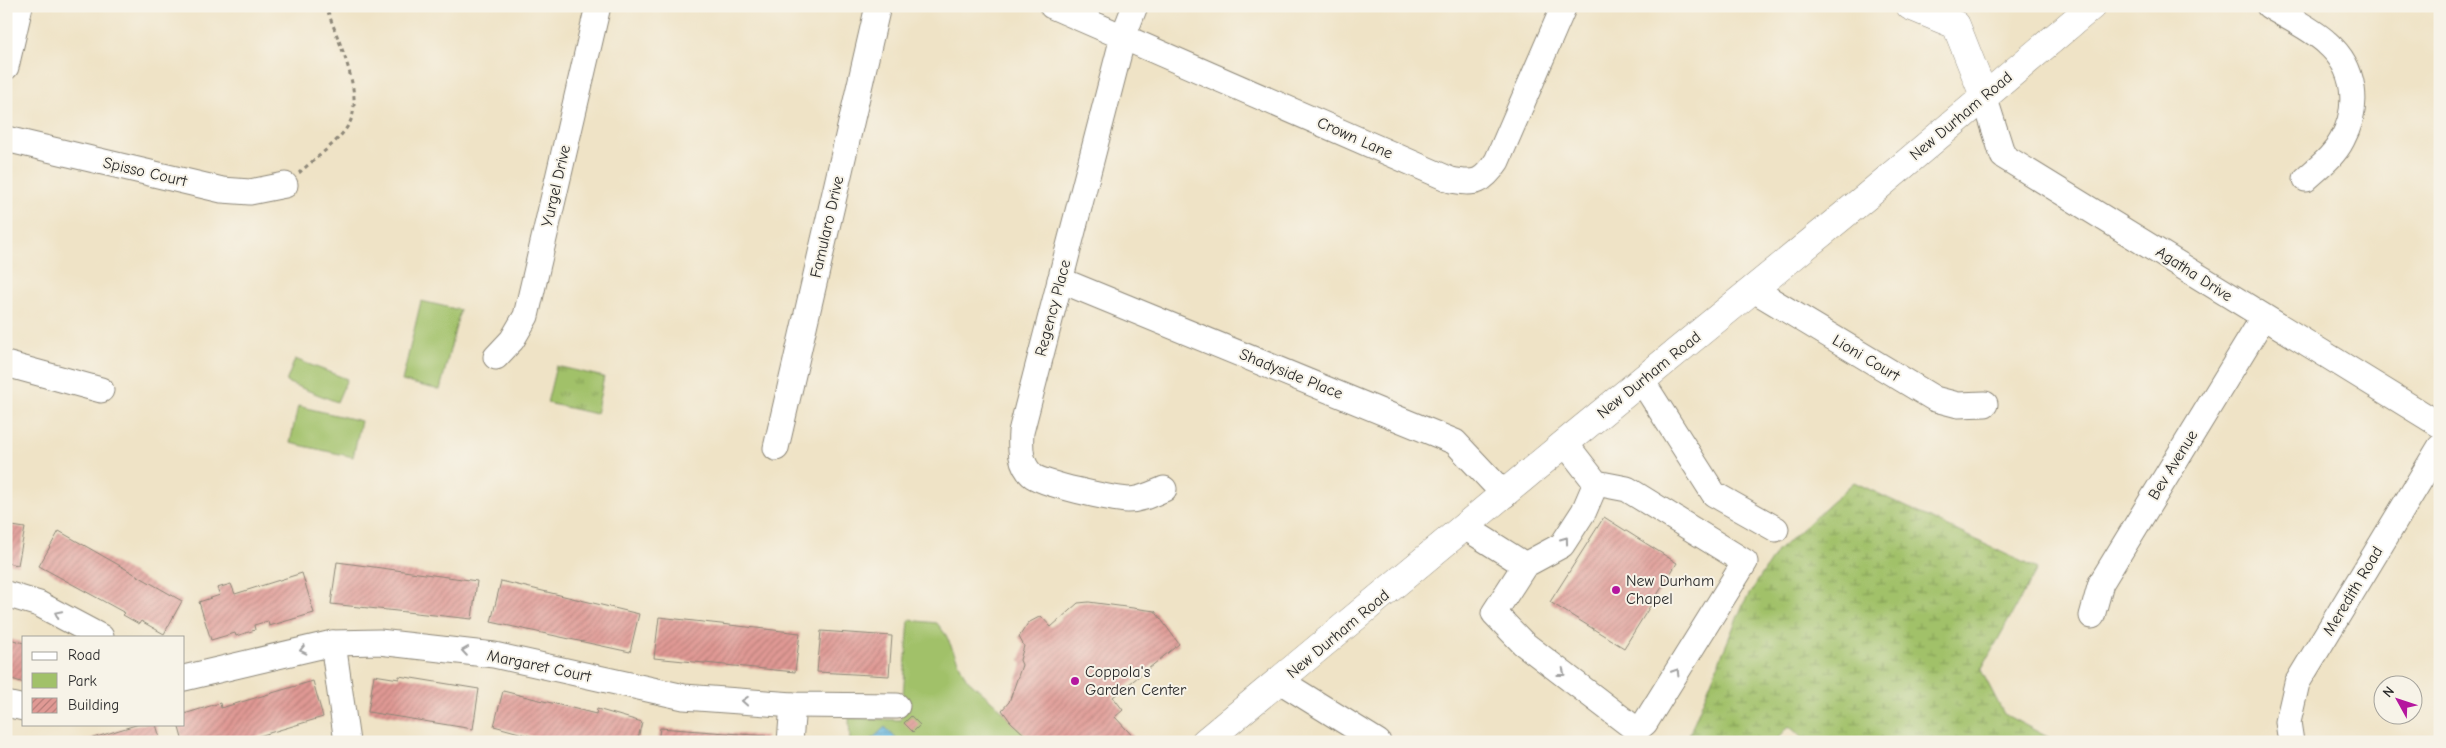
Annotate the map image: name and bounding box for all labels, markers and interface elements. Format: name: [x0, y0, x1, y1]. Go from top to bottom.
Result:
street label: New Durham Road: [1906, 68, 2016, 164]
street label: Crown Lane: [1314, 113, 1396, 163]
street label: Yurgel Drive: [538, 143, 574, 229]
street label: Spisso Court: [101, 154, 189, 190]
street label: Famularo Drive: [807, 174, 847, 280]
street label: Agatha Drive: [2153, 243, 2235, 305]
street label: Regency Place: [1031, 258, 1075, 358]
street label: New Durham Road: [1594, 328, 1704, 422]
street label: Lioni Court: [1829, 331, 1903, 385]
street label: Shadyside Place: [1237, 345, 1345, 403]
street label: Bev Avenue: [2145, 427, 2201, 503]
one-way arrow: [1559, 536, 1568, 546]
street label: Meredith Road: [2319, 543, 2387, 639]
place label: New Durham Chapel: [1626, 572, 1714, 608]
marker: New Durham Chapel: [1610, 584, 1622, 596]
street label: New Durham Road: [1283, 586, 1393, 682]
one-way arrow: [54, 609, 63, 620]
legend: [22, 636, 185, 726]
one-way arrow: [299, 644, 308, 655]
text: Road: [68, 646, 100, 664]
one-way arrow: [460, 646, 468, 657]
street label: Margaret Court: [485, 646, 593, 686]
place label: Coppola's Garden Center: [1085, 663, 1187, 699]
one-way arrow: [1556, 667, 1566, 676]
one-way arrow: [1670, 669, 1680, 678]
text: Park: [68, 672, 97, 690]
marker: Coppola's Garden Center: [1069, 675, 1081, 687]
north arrow: [2374, 676, 2424, 726]
text: N: [2379, 683, 2398, 701]
text: Building: [68, 696, 119, 714]
one-way arrow: [740, 696, 748, 707]

